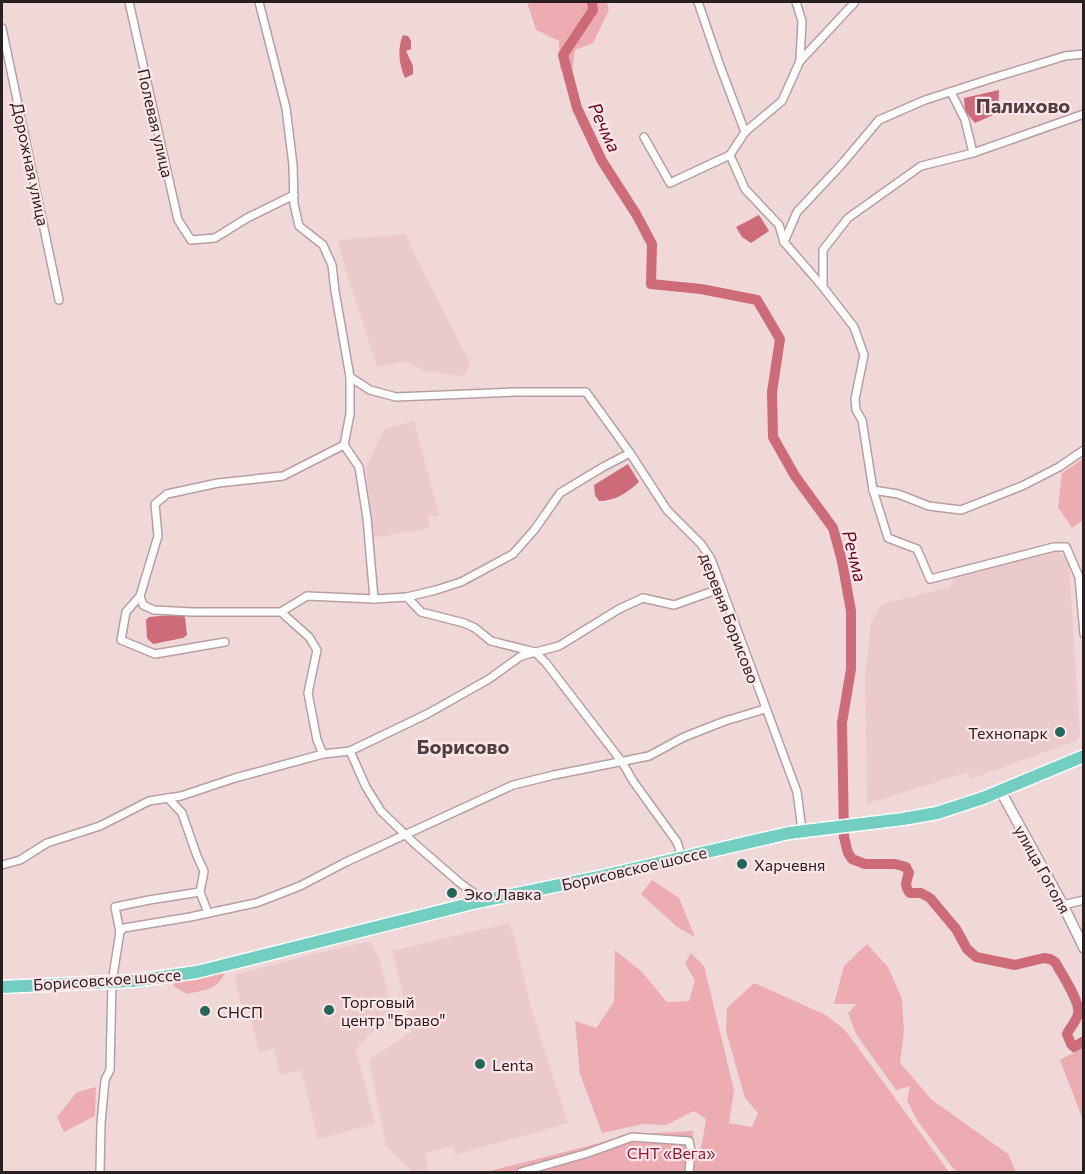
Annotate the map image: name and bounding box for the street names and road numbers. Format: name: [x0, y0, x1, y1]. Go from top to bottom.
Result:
street label: Полевая улица: [134, 67, 178, 179]
street label: Дорожная улица: [9, 100, 53, 228]
street label: деревня Борисово: [696, 550, 764, 686]
street label: улица Гоголя: [1011, 821, 1075, 917]
street label: Борисовское шоссе: [560, 842, 708, 894]
street label: Борисовское шоссе: [32, 964, 182, 994]

